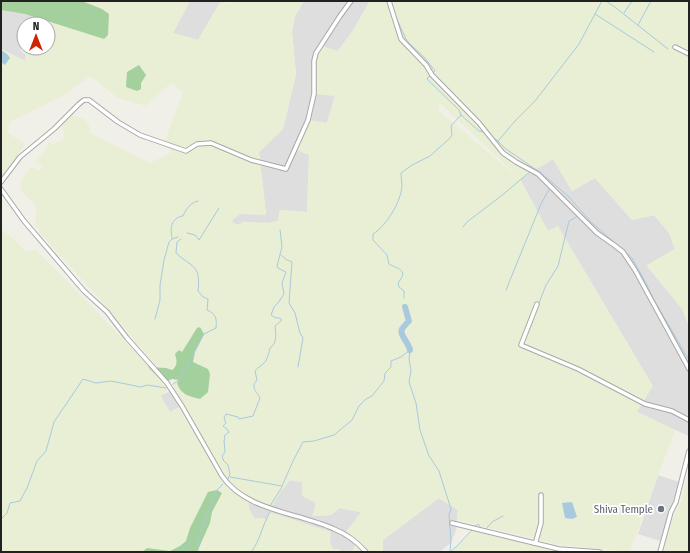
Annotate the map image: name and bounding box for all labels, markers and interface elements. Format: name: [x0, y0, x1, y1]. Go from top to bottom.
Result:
north arrow: [16, 16, 56, 56]
text: N: [33, 20, 39, 33]
place label: Shiva Temple: [594, 503, 653, 516]
marker: Shiva Temple: [656, 504, 666, 514]

